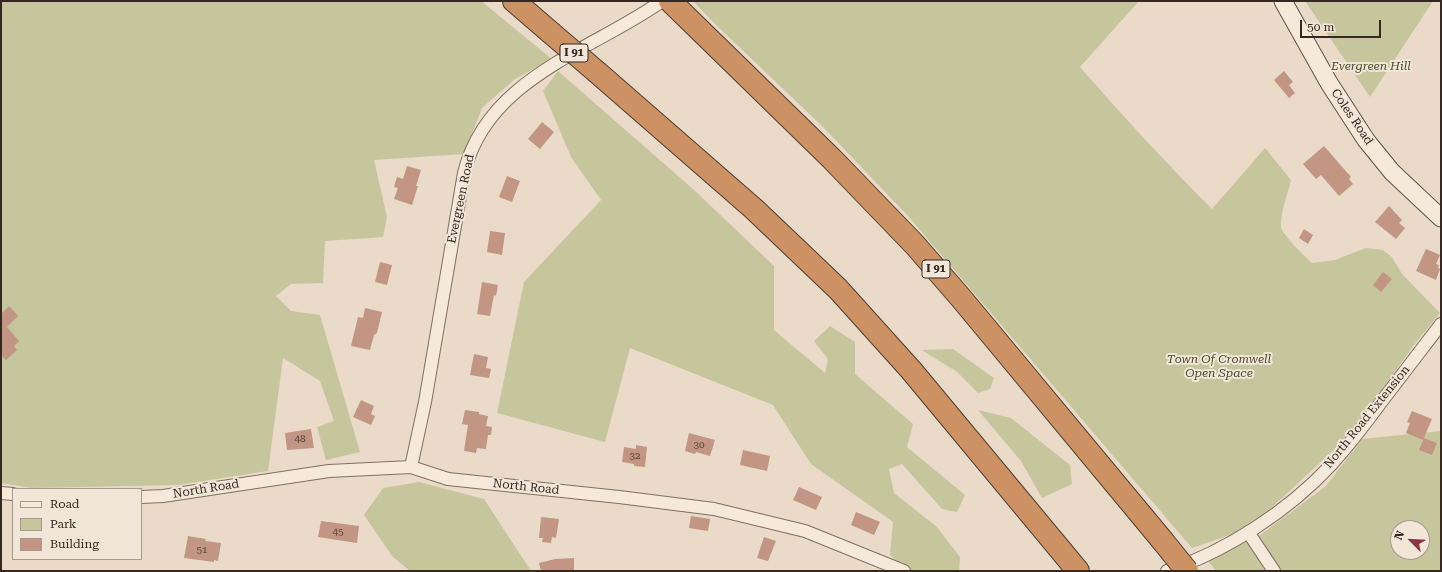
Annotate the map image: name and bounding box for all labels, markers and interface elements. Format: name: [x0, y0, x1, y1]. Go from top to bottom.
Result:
scale bar: [1302, 12, 1383, 38]
text: 50 m: [1307, 20, 1334, 34]
road number: I 91: [560, 44, 588, 62]
park label: Evergreen Hill: [1331, 59, 1411, 73]
street label: Coles Road: [1328, 86, 1376, 148]
street label: Evergreen Road: [445, 153, 477, 245]
road number: I 91: [922, 260, 950, 278]
park label: Town Of Cromwell Open Space: [1167, 352, 1271, 380]
street label: North Road Extension: [1321, 363, 1413, 471]
house number: 48: [294, 433, 306, 445]
house number: 30: [693, 439, 705, 451]
house number: 32: [629, 450, 641, 462]
street label: North Road: [492, 476, 560, 498]
street label: North Road: [172, 477, 240, 501]
legend: [12, 488, 142, 560]
text: Road: [50, 497, 79, 511]
text: Park: [50, 517, 76, 531]
north arrow: [1390, 520, 1430, 560]
house number: 45: [332, 526, 344, 538]
text: N: [1392, 529, 1407, 542]
text: Building: [50, 537, 99, 551]
house number: 51: [196, 544, 208, 556]

